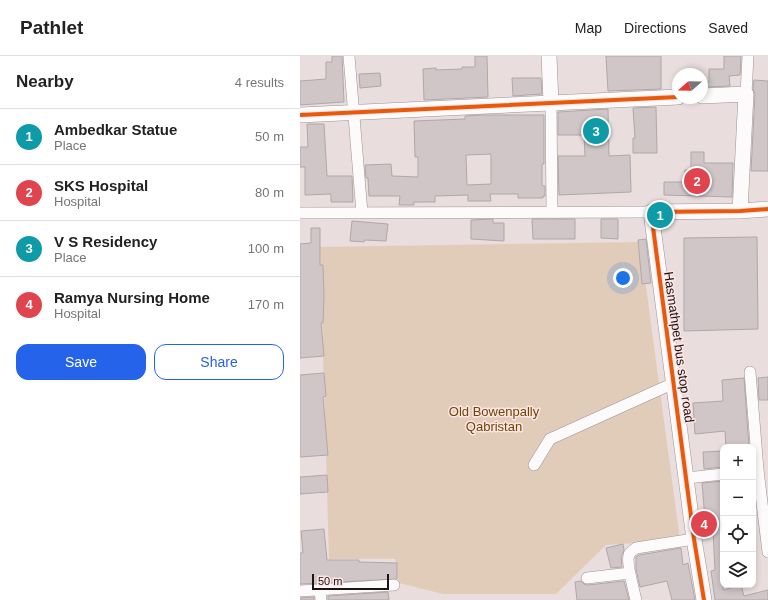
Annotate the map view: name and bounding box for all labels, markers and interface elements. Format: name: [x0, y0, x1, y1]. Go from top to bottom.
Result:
text: Pathlet: [20, 17, 83, 38]
text: Map: [575, 20, 602, 36]
text: Directions: [624, 20, 686, 36]
text: Saved: [708, 20, 748, 36]
north arrow: [672, 68, 708, 104]
text: Nearby: [16, 72, 74, 91]
text: 4 results: [235, 75, 284, 90]
pin: 3: [583, 116, 609, 146]
text: Ambedkar Statue: [54, 121, 177, 138]
text: 1: [25, 129, 33, 144]
text: 50 m: [255, 129, 284, 144]
text: Place: [54, 138, 87, 153]
pin: 2: [684, 166, 710, 196]
text: SKS Hospital: [54, 177, 148, 194]
text: 2: [25, 185, 33, 200]
text: 80 m: [255, 185, 284, 200]
text: Hospital: [54, 194, 101, 209]
pin: 1: [647, 200, 673, 230]
text: V S Residency: [54, 233, 157, 250]
text: 3: [25, 241, 33, 256]
text: 100 m: [248, 241, 284, 256]
text: Place: [54, 250, 87, 265]
your location: [613, 268, 633, 288]
street label: Hasmathpet bus stop road: [661, 270, 697, 424]
text: Ramya Nursing Home: [54, 289, 210, 306]
text: 4: [25, 297, 33, 312]
text: 170 m: [248, 297, 284, 312]
text: Hospital: [54, 306, 101, 321]
button: Save: [16, 344, 146, 380]
button: Share: [154, 344, 284, 380]
park label: Old Bowenpally Qabristan: [449, 404, 540, 434]
map controls: [720, 444, 756, 588]
button: +: [720, 444, 756, 480]
button: −: [720, 480, 756, 516]
pin: 4: [691, 509, 717, 539]
button: locate: [720, 516, 756, 552]
button: layers: [720, 552, 756, 588]
scale bar: [312, 572, 389, 591]
text: 50 m: [318, 575, 342, 587]

